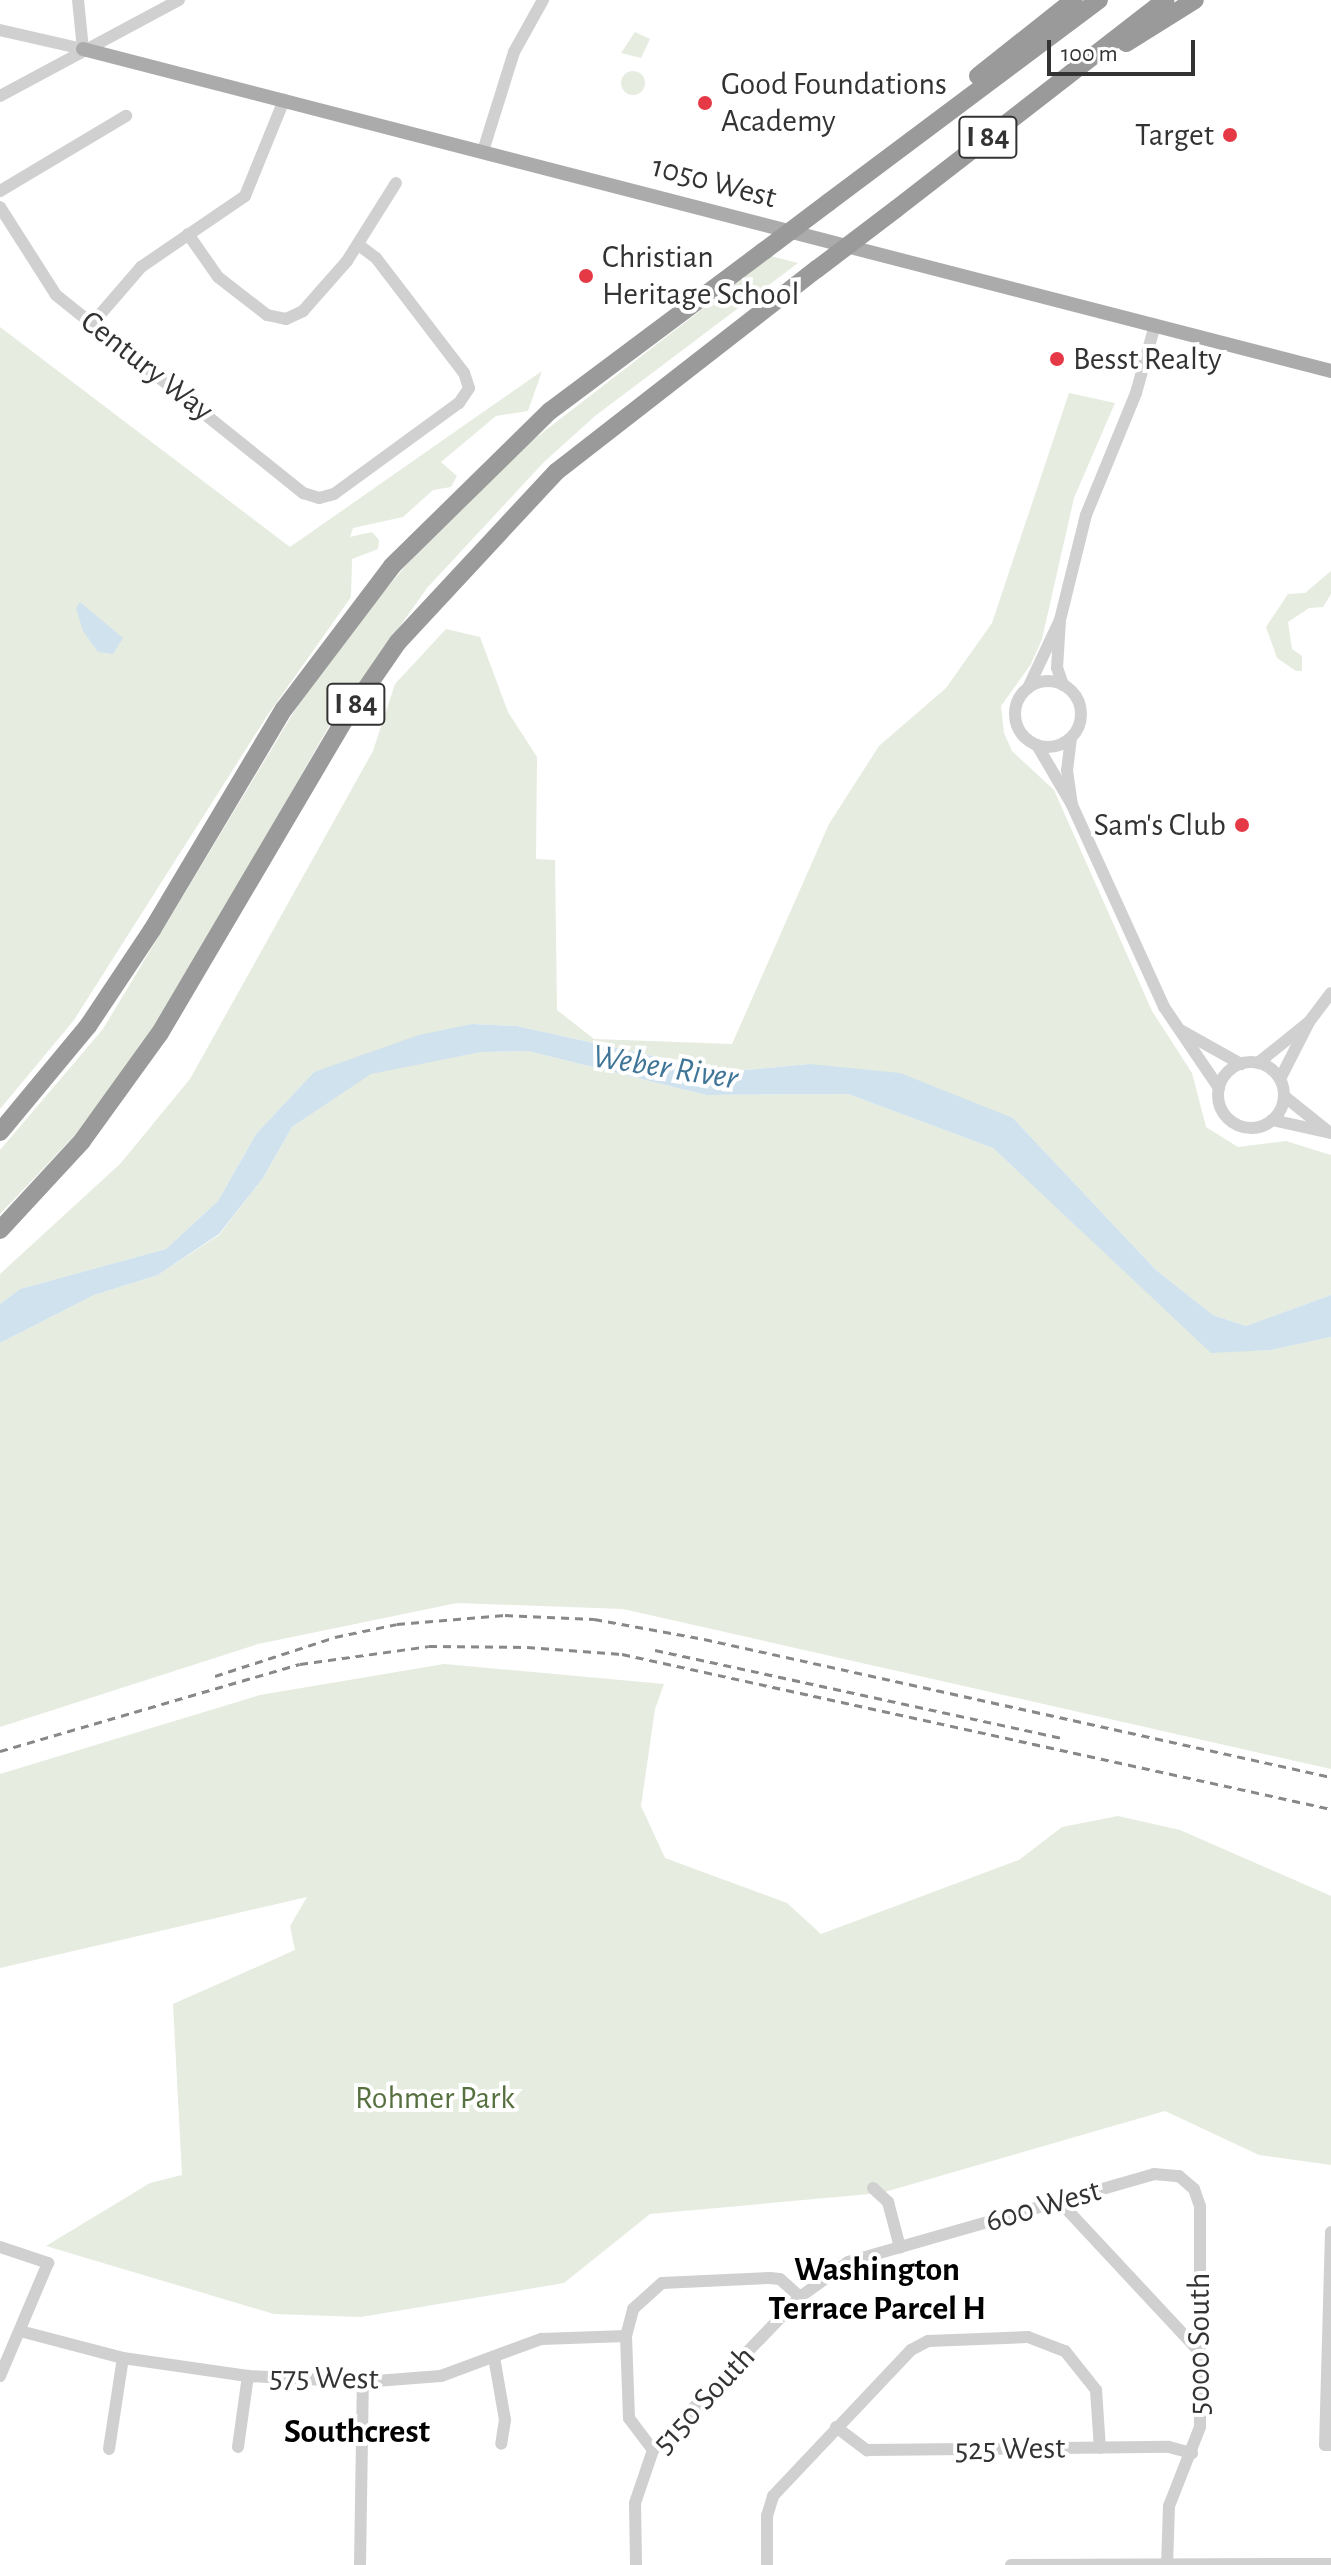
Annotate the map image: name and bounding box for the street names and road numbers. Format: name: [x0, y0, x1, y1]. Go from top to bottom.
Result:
road number: I 84: [958, 111, 1018, 163]
street label: 1050 West: [647, 147, 781, 217]
street label: Century Way: [73, 302, 221, 430]
road number: I 84: [326, 678, 386, 730]
street label: 600 West: [981, 2171, 1105, 2241]
street label: 5000 South: [1180, 2273, 1218, 2415]
street label: 5150 South: [645, 2338, 763, 2462]
street label: 575 West: [269, 2358, 379, 2398]
street label: 525 West: [954, 2429, 1066, 2469]

